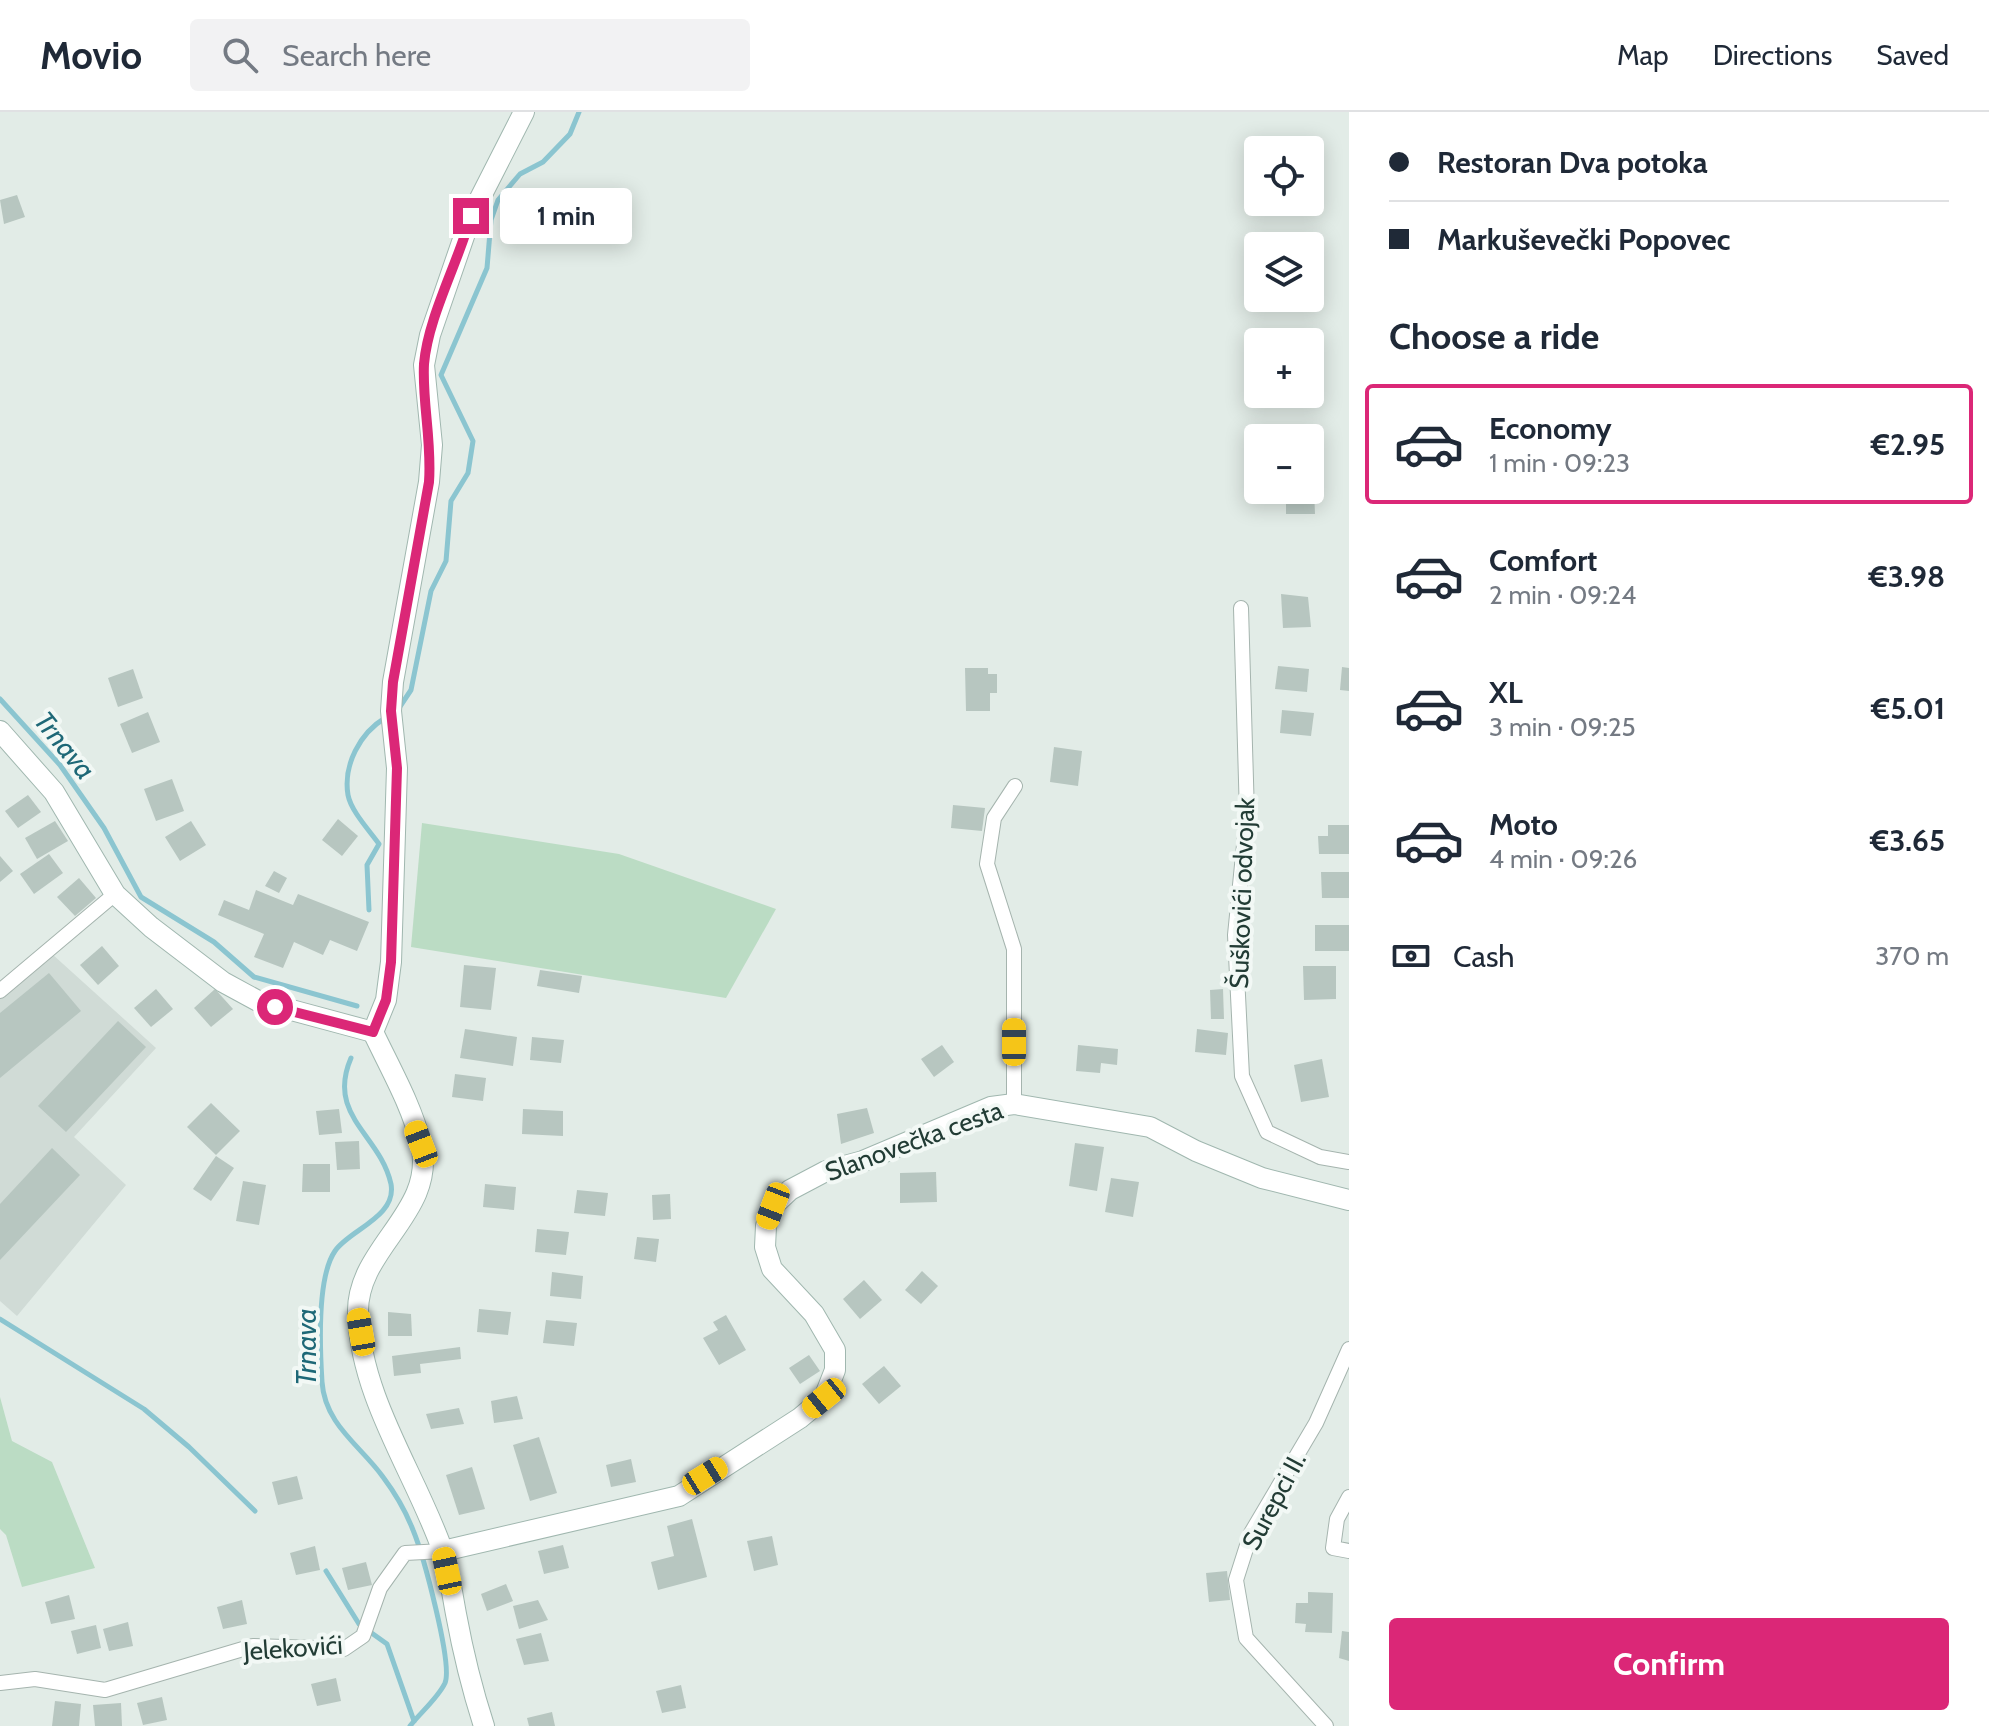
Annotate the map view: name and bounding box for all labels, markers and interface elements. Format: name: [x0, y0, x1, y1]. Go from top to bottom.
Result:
search box: [190, 19, 750, 91]
text: Movio: [40, 32, 142, 79]
icon: search: [218, 33, 262, 77]
text: Search here: [282, 37, 431, 74]
text: Map: [1617, 38, 1669, 72]
text: Directions: [1713, 38, 1832, 72]
text: Saved: [1876, 38, 1949, 72]
map controls: [1244, 136, 1324, 504]
button: locate: [1244, 136, 1324, 216]
text: Restoran Dva potoka: [1437, 144, 1708, 181]
callout: 1 min: [499, 188, 631, 244]
route end: [453, 198, 489, 234]
text: 1 min: [537, 200, 595, 232]
text: Markuševečki Popovec: [1437, 221, 1730, 258]
button: layers: [1244, 232, 1324, 312]
text: Choose a ride: [1389, 314, 1599, 358]
button: +: [1244, 328, 1324, 408]
icon: car: [1393, 408, 1465, 480]
text: Economy: [1489, 410, 1612, 447]
button: −: [1244, 424, 1324, 504]
text: €2.95: [1871, 426, 1945, 463]
text: 1 min · 09:23: [1489, 447, 1630, 479]
icon: car: [1393, 540, 1465, 612]
text: Comfort: [1489, 542, 1597, 579]
text: €3.98: [1868, 558, 1945, 595]
text: 2 min · 09:24: [1489, 579, 1636, 611]
icon: car: [1393, 672, 1465, 744]
text: XL: [1489, 674, 1523, 711]
text: €5.01: [1871, 690, 1945, 727]
water label: Trnava: [27, 704, 103, 786]
text: 3 min · 09:25: [1489, 711, 1636, 743]
street label: Šuškovići odvojak: [1223, 797, 1261, 989]
icon: car: [1393, 804, 1465, 876]
text: Moto: [1489, 806, 1558, 843]
text: €3.65: [1870, 822, 1945, 859]
text: 4 min · 09:26: [1489, 843, 1637, 875]
icon: cash: [1389, 934, 1433, 978]
text: Cash: [1453, 938, 1515, 975]
text: 370 m: [1875, 940, 1949, 972]
route start: [257, 989, 293, 1025]
car: [1002, 1018, 1026, 1066]
street label: Slanovečka cesta: [821, 1094, 1008, 1188]
car: [401, 1117, 441, 1171]
car: [753, 1179, 793, 1233]
car: [345, 1306, 377, 1358]
water label: Trnava: [289, 1308, 323, 1386]
car: [798, 1374, 850, 1422]
street label: Surepci II.: [1235, 1447, 1313, 1555]
car: [678, 1453, 732, 1499]
car: [430, 1545, 464, 1597]
button: Confirm: [1389, 1618, 1949, 1710]
street label: Jelekovići: [241, 1629, 344, 1668]

